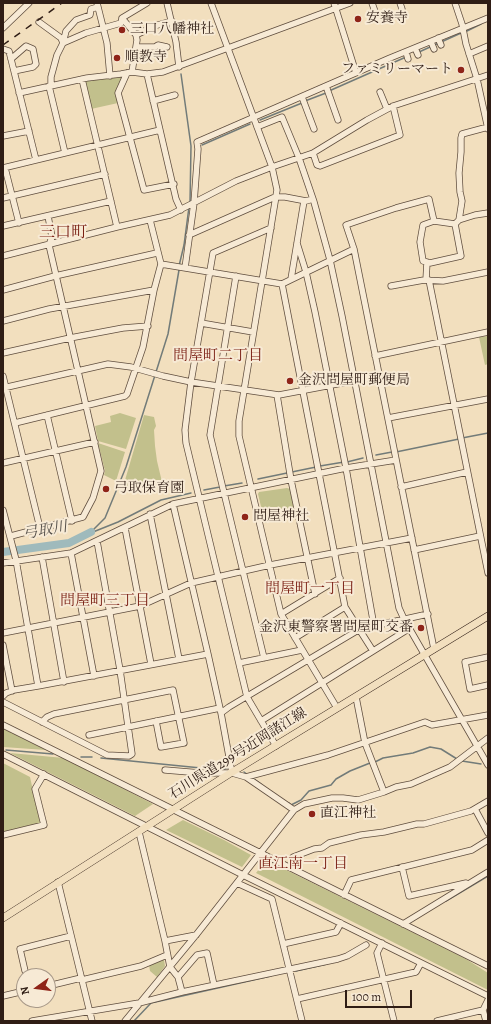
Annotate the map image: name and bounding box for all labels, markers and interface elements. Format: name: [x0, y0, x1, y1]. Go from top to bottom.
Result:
place label: 安養寺: [366, 11, 408, 27]
marker: 安養寺: [353, 14, 363, 24]
place label: 三口八幡神社: [130, 22, 214, 38]
marker: 三口八幡神社: [117, 25, 127, 35]
place label: 順教寺: [125, 50, 167, 66]
marker: 順教寺: [112, 53, 122, 63]
place label: ファミリーマート: [341, 62, 453, 78]
marker: ファミリーマート: [456, 65, 466, 75]
district label: 三口町: [39, 223, 87, 243]
district label: 問屋町二丁目: [173, 347, 263, 365]
place label: 金沢問屋町郵便局: [298, 373, 410, 389]
marker: 金沢問屋町郵便局: [285, 376, 295, 386]
place label: 弓取保育園: [114, 481, 184, 497]
marker: 弓取保育園: [101, 484, 111, 494]
place label: 問屋神社: [253, 509, 309, 525]
marker: 問屋神社: [240, 512, 250, 522]
water label: 弓取川: [21, 518, 69, 544]
district label: 問屋町一丁目: [265, 580, 355, 598]
district label: 問屋町三丁目: [60, 592, 150, 610]
place label: 金沢東警察署問屋町交番: [259, 620, 413, 636]
marker: 金沢東警察署問屋町交番: [416, 623, 426, 633]
street label: 石川県道299号近岡諸江線: [166, 705, 310, 803]
place label: 直江神社: [320, 806, 376, 822]
marker: 直江神社: [307, 809, 317, 819]
district label: 直江南一丁目: [258, 855, 348, 873]
north arrow: [16, 968, 56, 1008]
scale bar: [347, 982, 414, 1008]
text: N: [17, 985, 33, 996]
text: 100 m: [352, 989, 381, 1005]

